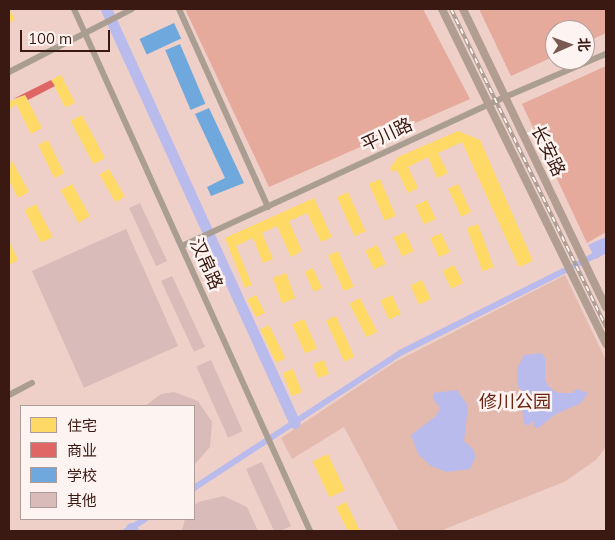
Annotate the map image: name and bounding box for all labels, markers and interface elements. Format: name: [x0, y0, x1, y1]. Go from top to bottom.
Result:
scale bar: [22, 20, 112, 52]
north arrow: [545, 20, 595, 70]
text: 100 m: [28, 29, 72, 48]
text: 北: [575, 37, 593, 52]
street label: 平川路: [358, 114, 416, 156]
street label: 长安路: [526, 122, 570, 180]
street label: 汉帛路: [185, 235, 227, 293]
park label: 修川公园: [479, 391, 551, 413]
legend: [20, 405, 195, 520]
text: 住宅: [67, 416, 97, 435]
text: 商业: [67, 441, 97, 460]
text: 学校: [67, 466, 97, 485]
text: 其他: [67, 491, 97, 510]

